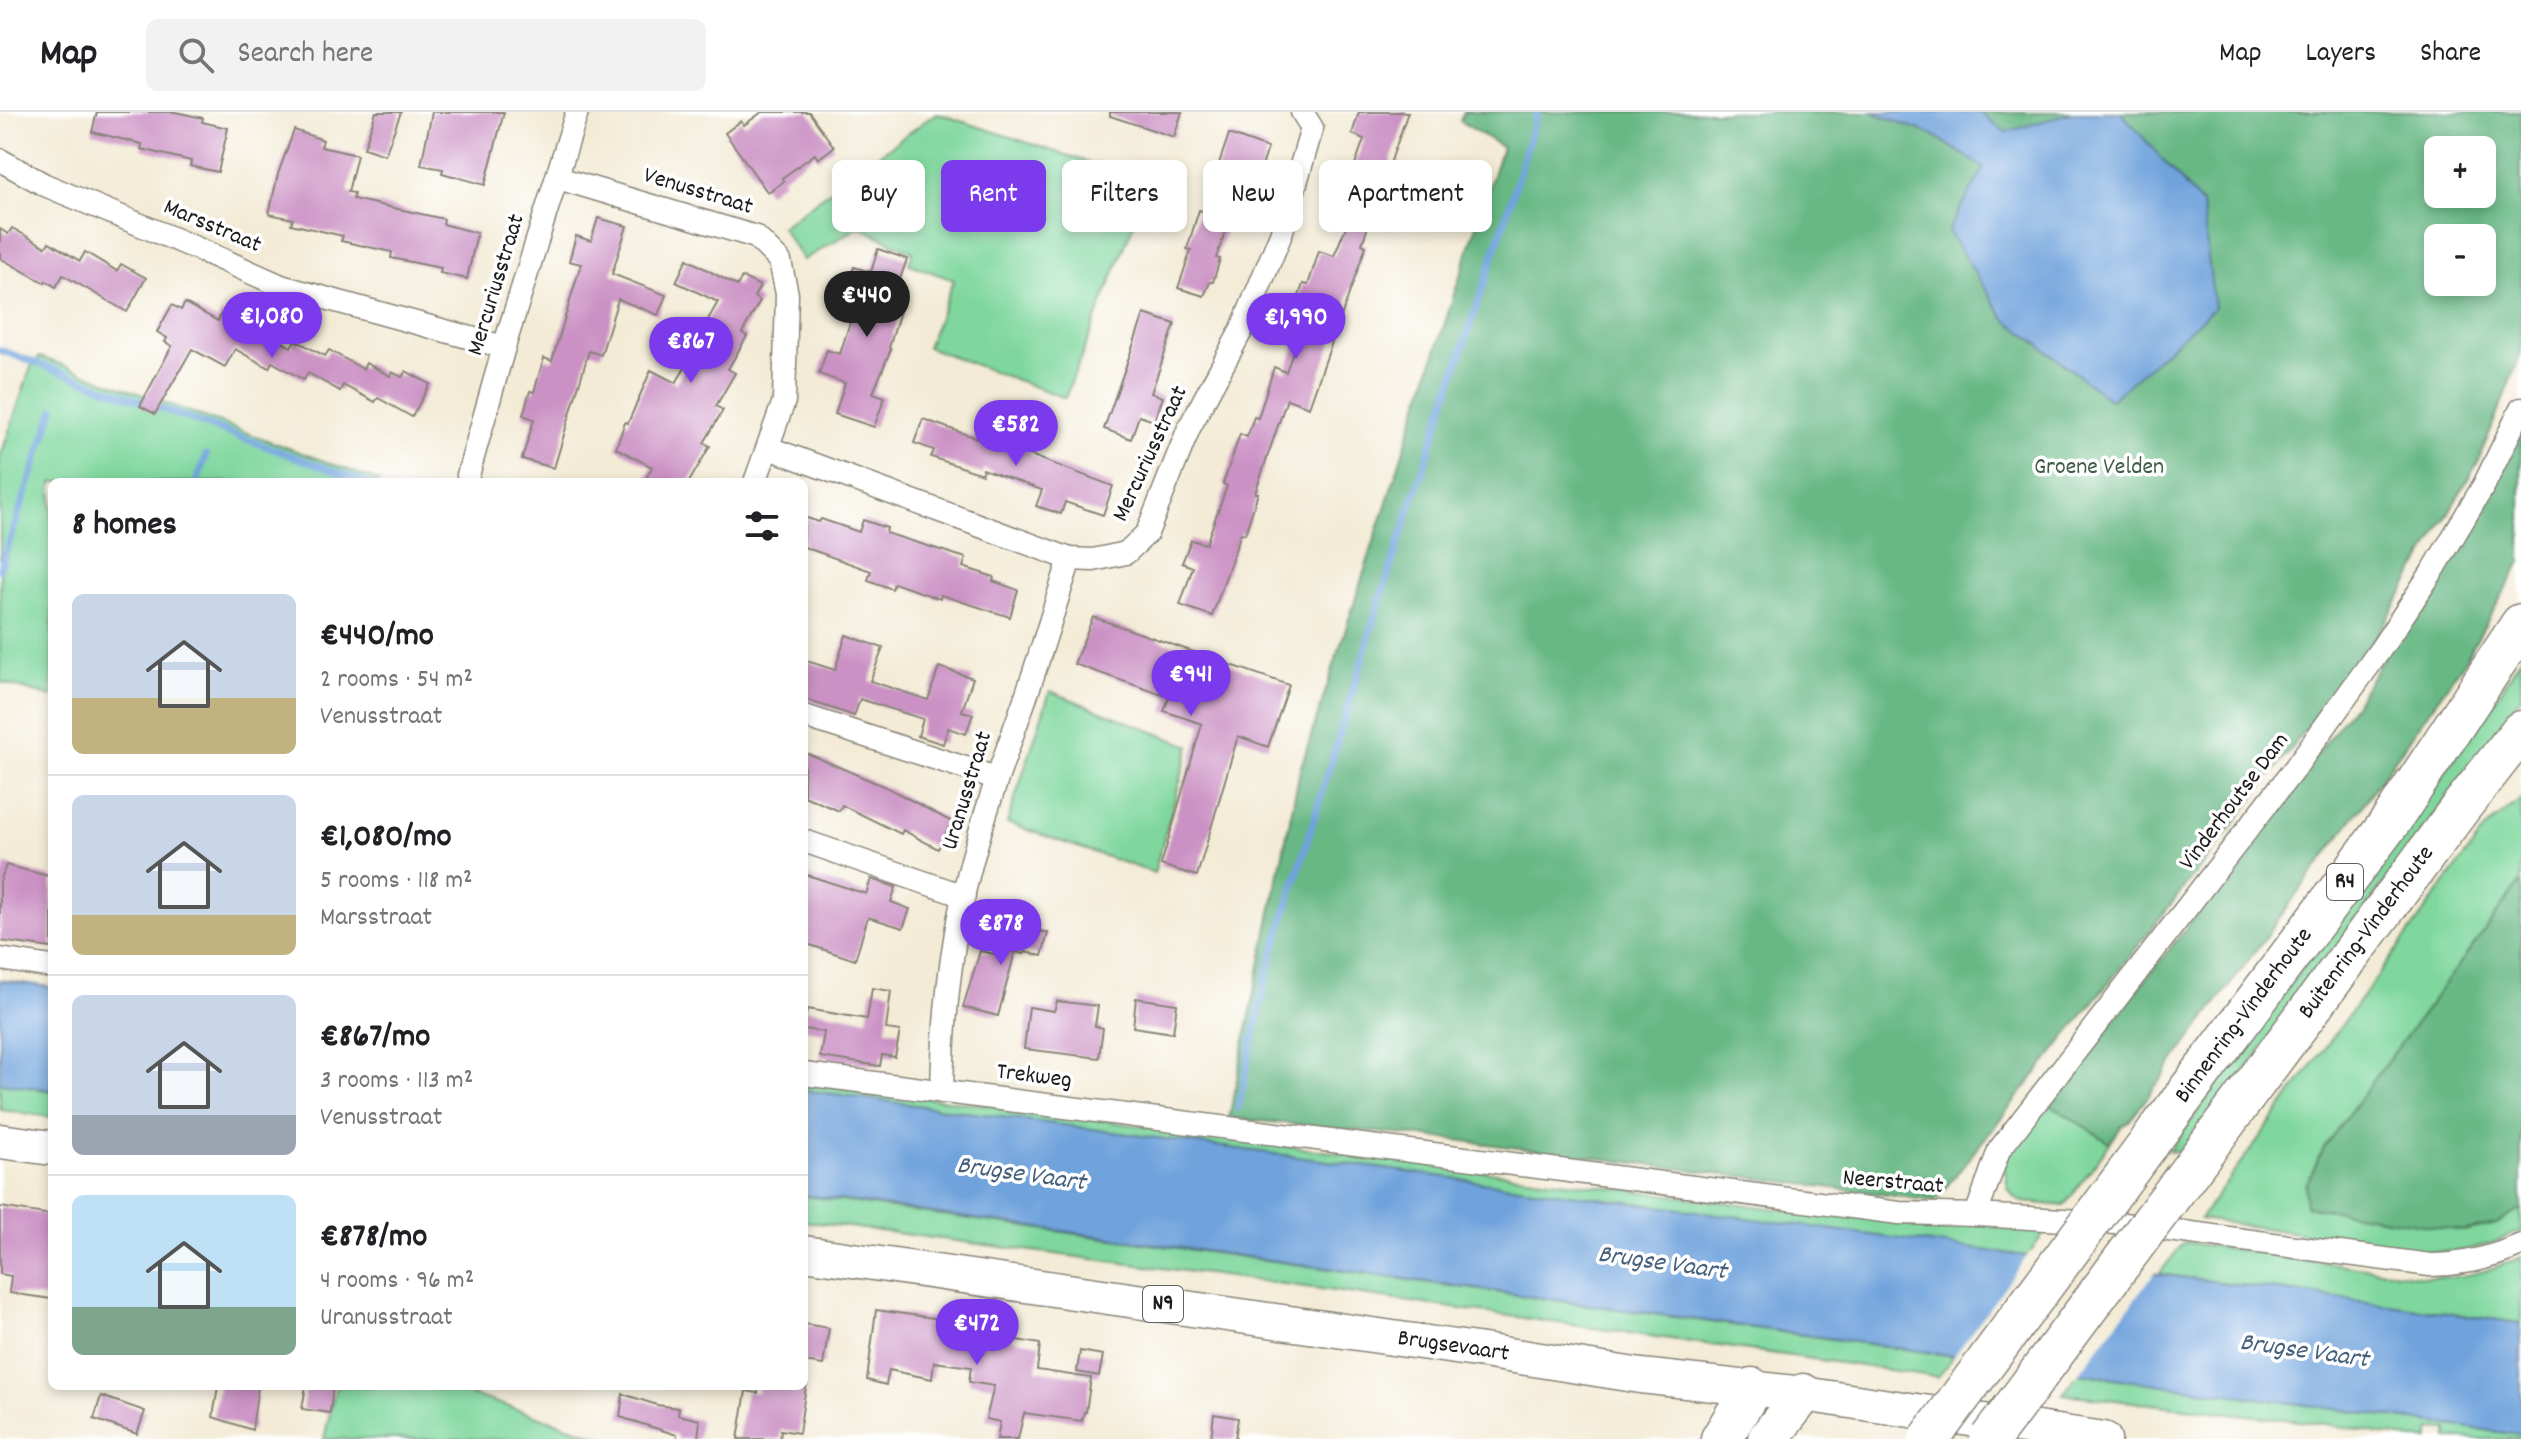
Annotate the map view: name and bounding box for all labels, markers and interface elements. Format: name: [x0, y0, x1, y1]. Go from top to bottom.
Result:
search box: [146, 19, 706, 91]
text: Map: [40, 28, 98, 83]
icon: search: [174, 33, 218, 77]
text: Search here: [238, 34, 373, 77]
text: Map: [2219, 35, 2262, 75]
text: Layers: [2306, 35, 2376, 75]
text: Share: [2420, 35, 2481, 75]
map controls: [2424, 136, 2496, 296]
button: +: [2424, 136, 2496, 208]
street label: Venusstraat: [639, 159, 757, 225]
chip: Buy: [832, 160, 925, 232]
chip: Rent: [941, 160, 1046, 232]
chip: Filters: [1062, 160, 1187, 232]
chip: New: [1203, 160, 1303, 232]
chip: Apartment: [1319, 160, 1492, 232]
street label: Marsstraat: [158, 191, 266, 263]
street label: Mercuriusstraat: [459, 210, 535, 360]
button: −: [2424, 224, 2496, 296]
pin: €440: [820, 271, 914, 339]
text: €440: [842, 278, 892, 315]
pin: €1,080: [207, 292, 337, 360]
pin: €1,990: [1231, 293, 1361, 361]
text: €1,080: [240, 299, 304, 336]
text: €1,990: [1264, 300, 1328, 337]
pin: €867: [644, 317, 738, 385]
text: €867: [667, 324, 715, 361]
street label: Mercuriusstraat: [1105, 380, 1197, 528]
pin: €582: [969, 400, 1063, 468]
text: €582: [992, 407, 1040, 444]
park label: Groene Velden: [2034, 451, 2164, 485]
text: 8 homes: [72, 502, 177, 551]
icon: filters: [740, 504, 784, 548]
text: €440/mo: [320, 613, 434, 662]
icon: home: [136, 626, 232, 722]
pin: €941: [1144, 650, 1238, 718]
text: €941: [1170, 657, 1212, 694]
text: 2 rooms · 54 m²: [320, 662, 473, 699]
text: Venusstraat: [320, 699, 442, 736]
street label: Vinderhoutse Dam: [2172, 726, 2298, 878]
street label: Uranusstraat: [934, 727, 1002, 855]
text: €1,080/mo: [320, 814, 452, 863]
icon: home: [136, 827, 232, 923]
street label: Buitenring-Vinderhoute: [2291, 839, 2443, 1027]
text: 5 rooms · 118 m²: [320, 863, 473, 900]
road number: R4: [2327, 864, 2363, 900]
pin: €878: [954, 899, 1048, 967]
text: Marsstraat: [320, 900, 432, 937]
text: €878: [978, 906, 1024, 943]
street label: Binnenring-Vinderhoute: [2167, 921, 2322, 1111]
text: €867/mo: [320, 1014, 430, 1063]
icon: home: [136, 1027, 232, 1123]
street label: Trekweg: [994, 1056, 1074, 1098]
text: 3 rooms · 113 m²: [320, 1063, 473, 1100]
text: Venusstraat: [320, 1100, 442, 1137]
water label: Brugse Vaart: [955, 1148, 1090, 1203]
street label: Neerstraat: [1841, 1162, 1945, 1204]
text: €878/mo: [320, 1214, 427, 1263]
icon: home: [136, 1227, 232, 1323]
water label: Brugse Vaart: [1596, 1237, 1731, 1292]
text: 4 rooms · 96 m²: [320, 1263, 474, 1300]
road number: N9: [1143, 1286, 1183, 1322]
pin: €472: [930, 1299, 1024, 1367]
text: Uranusstraat: [320, 1300, 453, 1337]
text: €472: [954, 1306, 1000, 1343]
street label: Brugsevaart: [1395, 1322, 1512, 1372]
water label: Brugse Vaart: [2238, 1325, 2373, 1380]

